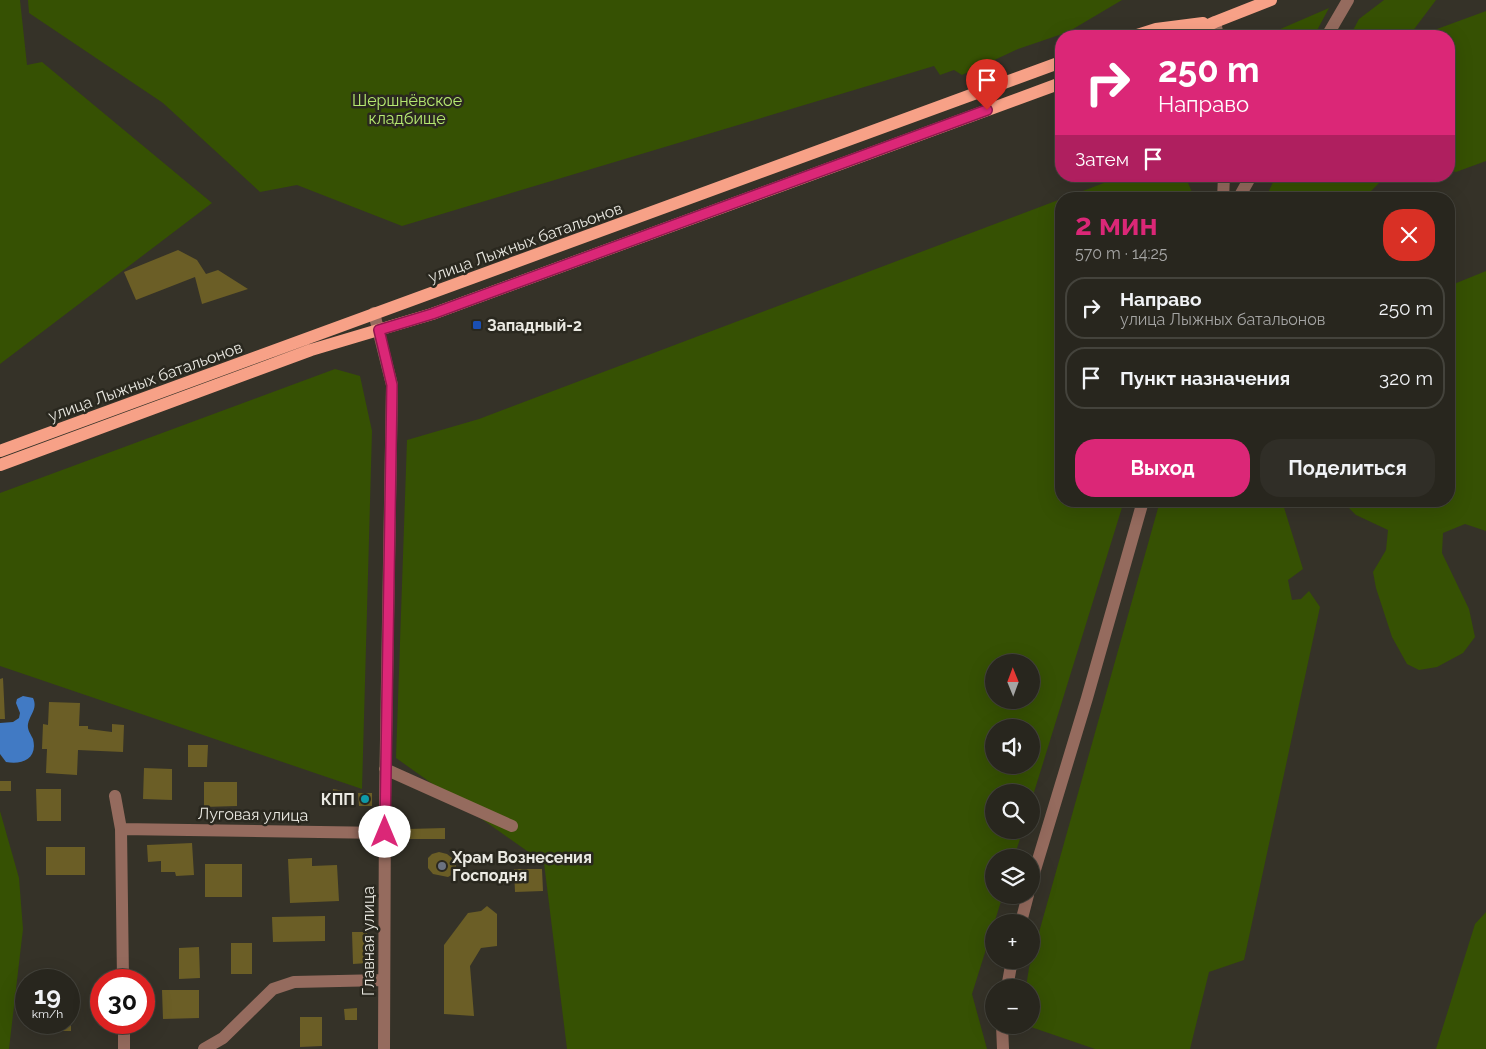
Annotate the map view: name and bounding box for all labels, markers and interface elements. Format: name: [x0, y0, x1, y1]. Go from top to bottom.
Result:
text: 250 m: [1158, 49, 1260, 90]
icon: right: [1075, 50, 1140, 115]
pin: [966, 59, 1008, 110]
icon: arrive: [973, 66, 1001, 94]
park label: Шершнёвское кладбище: [352, 91, 462, 128]
text: Направо: [1158, 91, 1249, 117]
icon: arrive: [1139, 145, 1167, 173]
text: Затем: [1075, 148, 1129, 170]
street label: улица Лыжных батальонов: [425, 198, 625, 286]
text: 2 мин: [1075, 207, 1158, 242]
button: close: [1383, 209, 1435, 261]
text: 570 m · 14:25: [1075, 244, 1168, 263]
text: Направо: [1120, 288, 1201, 310]
icon: right: [1077, 294, 1105, 322]
text: 250 m: [1379, 297, 1433, 319]
text: улица Лыжных батальонов: [1120, 310, 1325, 329]
place label: Западный-2: [487, 316, 582, 335]
marker: Западный-2: [471, 319, 483, 331]
street label: улица Лыжных батальонов: [45, 337, 245, 425]
icon: arrive: [1077, 364, 1105, 392]
text: Пункт назначения: [1120, 367, 1290, 389]
text: 320 m: [1379, 367, 1433, 389]
button: Выход: [1075, 439, 1250, 497]
button: Поделиться: [1260, 439, 1435, 497]
north arrow: [985, 654, 1040, 709]
map controls: [985, 654, 1040, 1034]
button: sound: [985, 719, 1040, 774]
button: search: [985, 784, 1040, 839]
place label: КПП: [321, 790, 355, 809]
marker: КПП: [359, 793, 371, 805]
street label: Луговая улица: [197, 804, 309, 825]
position arrow: [358, 805, 410, 857]
place label: Храм Вознесения Господня: [451, 848, 592, 885]
button: layers: [985, 849, 1040, 904]
marker: Храм Вознесения Господня: [436, 860, 448, 872]
street label: Главная улица: [359, 886, 378, 996]
button: +: [985, 914, 1040, 969]
speed limit sign: 30: [90, 969, 155, 1034]
button: −: [985, 979, 1040, 1034]
text: 19: [34, 980, 61, 1010]
text: km/h: [32, 1007, 63, 1021]

